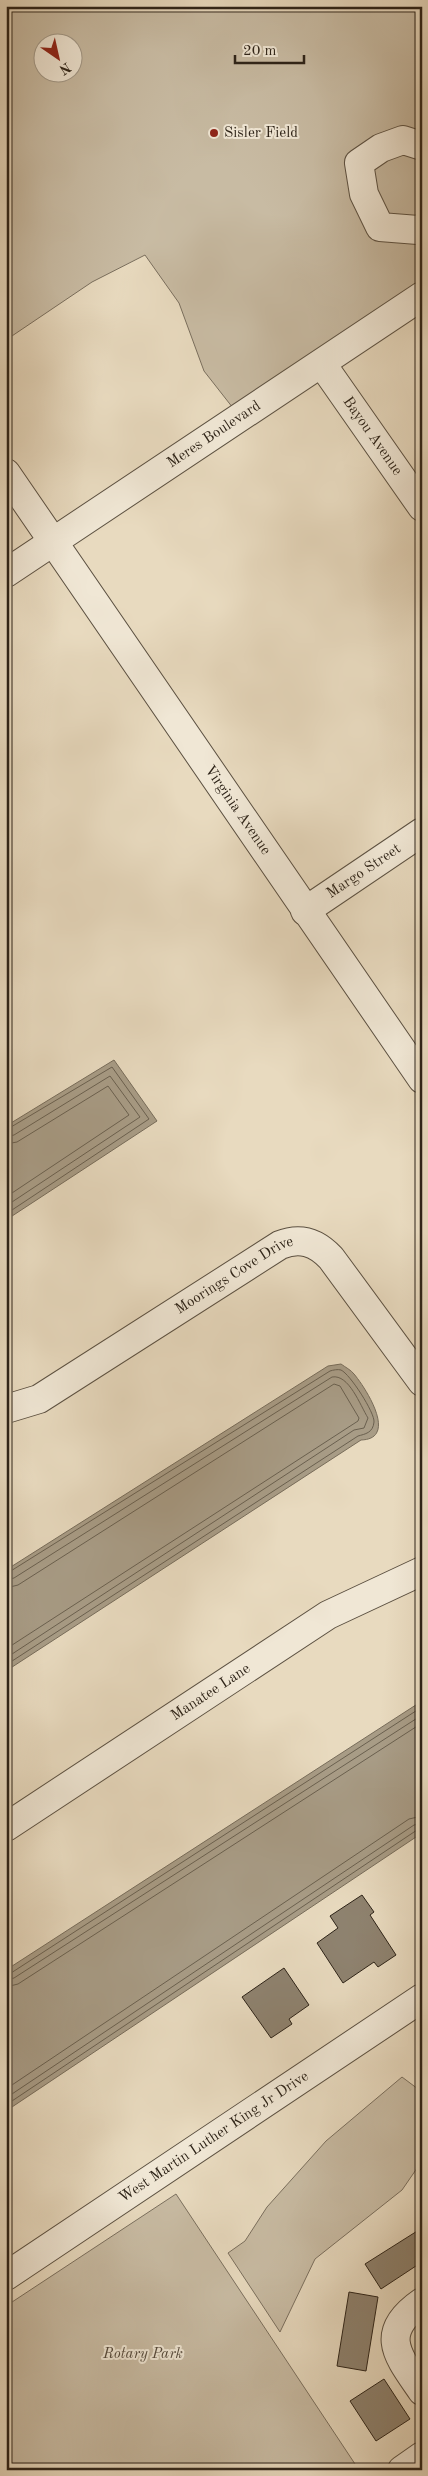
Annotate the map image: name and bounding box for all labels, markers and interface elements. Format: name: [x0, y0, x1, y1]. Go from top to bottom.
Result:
north arrow: [32, 32, 82, 82]
scale bar: [235, 32, 304, 64]
text: 20 m: [243, 44, 277, 59]
text: N: [56, 59, 73, 77]
place label: Sisler Field: [224, 126, 298, 141]
marker: Sisler Field: [208, 127, 220, 139]
street label: Bayou Avenue: [340, 394, 405, 478]
street label: Meres Boulevard: [165, 398, 264, 471]
street label: Virginia Avenue: [202, 763, 273, 858]
street label: Margo Street: [324, 841, 404, 901]
street label: Moorings Cove Drive: [173, 1234, 295, 1317]
street label: Manatee Lane: [168, 1661, 253, 1724]
street label: West Martin Luther King Jr Drive: [116, 2068, 311, 2206]
park label: Rotary Park: [102, 2347, 183, 2362]

